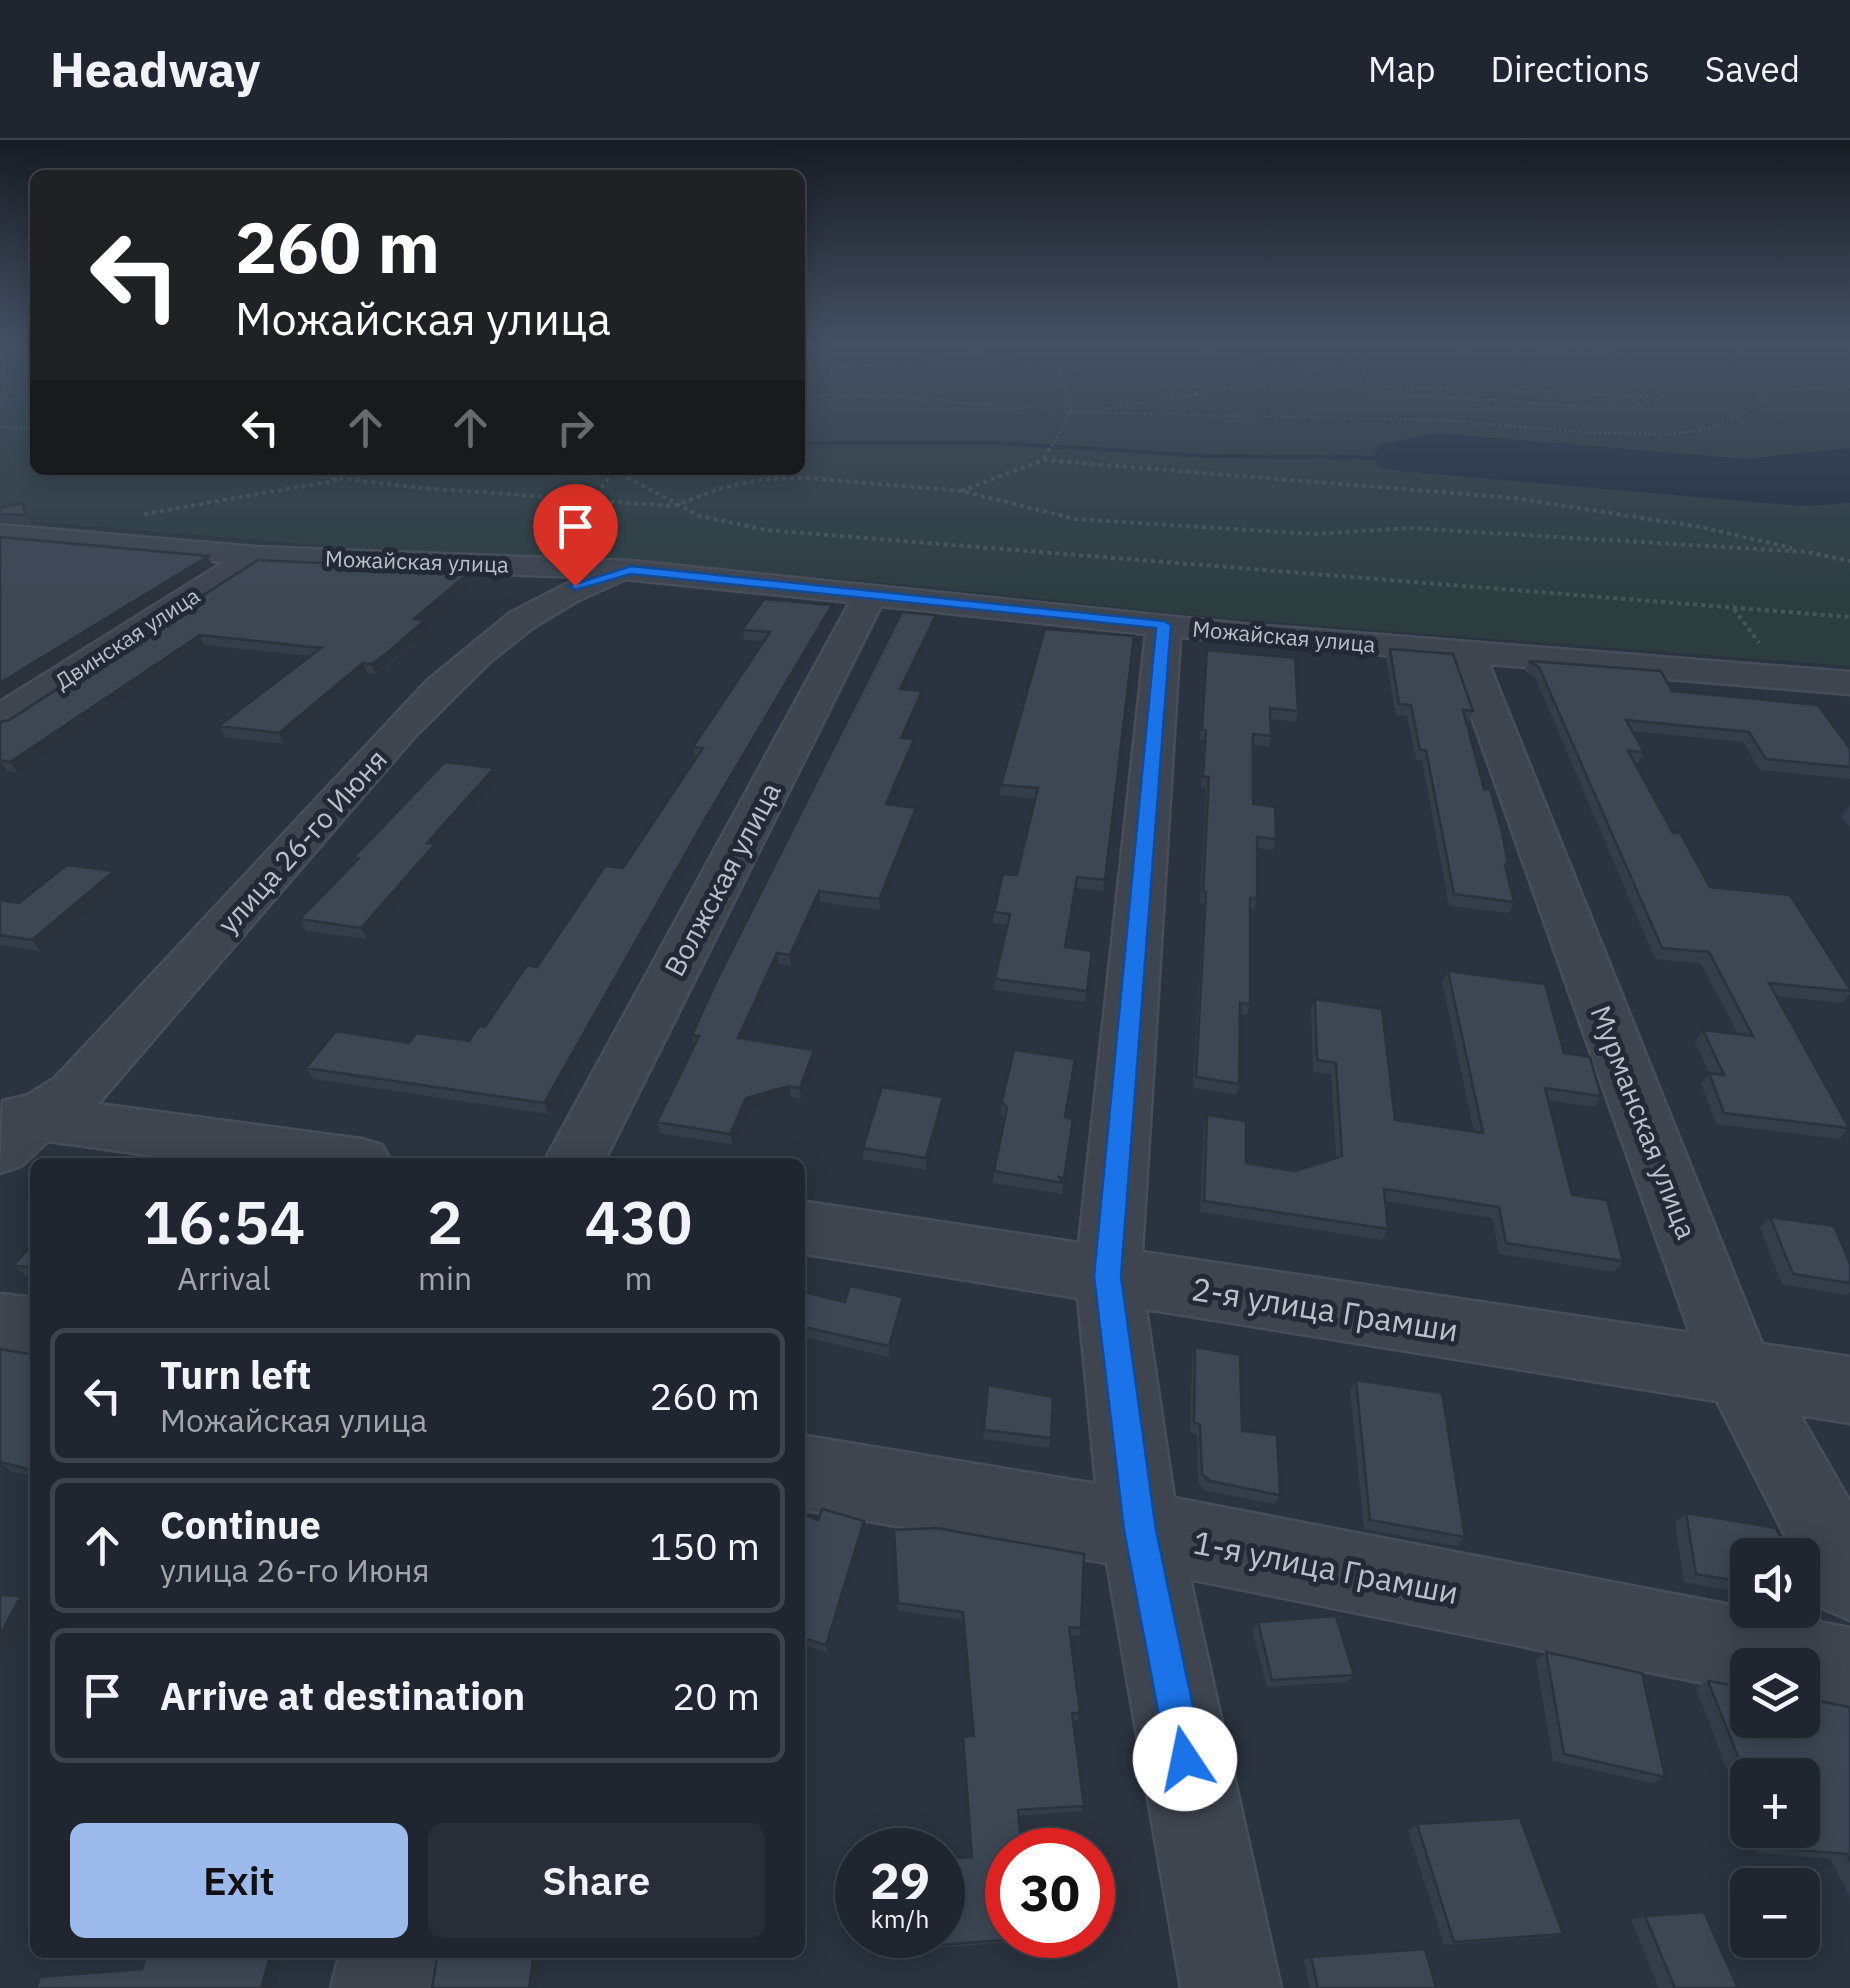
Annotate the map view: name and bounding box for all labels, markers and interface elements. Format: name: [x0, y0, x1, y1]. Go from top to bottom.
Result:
text: Headway: [50, 38, 260, 100]
text: Map: [1368, 46, 1436, 92]
text: Directions: [1491, 46, 1650, 92]
text: Saved: [1705, 46, 1800, 92]
text: 260 m: [235, 201, 440, 292]
icon: left: [70, 210, 200, 340]
text: Можайская улица: [235, 289, 611, 347]
icon: left: [233, 400, 288, 455]
icon: ahead: [338, 400, 393, 455]
icon: ahead: [443, 400, 498, 455]
icon: right: [548, 400, 603, 455]
pin: [533, 484, 618, 587]
icon: arrive: [548, 499, 603, 554]
street label: Можайская улица: [325, 543, 510, 579]
street label: Двинская улица: [49, 580, 205, 696]
street label: Можайская улица: [1191, 614, 1377, 658]
street label: улица 26-го Июня: [209, 741, 395, 941]
street label: Волжская улица: [655, 776, 789, 982]
street label: Мурманская улица: [1582, 1000, 1706, 1244]
text: 16:54: [142, 1182, 306, 1261]
text: 2: [427, 1182, 463, 1261]
text: 430: [585, 1182, 693, 1261]
text: Arrival: [177, 1257, 271, 1299]
text: min: [418, 1257, 472, 1299]
text: m: [625, 1257, 653, 1299]
street label: 2-я улица Грамши: [1189, 1267, 1461, 1351]
text: Turn left: [160, 1350, 311, 1399]
icon: left: [75, 1368, 130, 1423]
text: 260 m: [649, 1371, 760, 1420]
text: Можайская улица: [160, 1399, 427, 1441]
text: Continue: [160, 1500, 321, 1549]
icon: ahead: [75, 1518, 130, 1573]
text: 150 m: [649, 1521, 760, 1570]
street label: 1-я улица Грамши: [1190, 1521, 1462, 1613]
map controls: [1730, 1538, 1820, 1958]
button: sound: [1730, 1538, 1820, 1628]
text: улица 26-го Июня: [160, 1549, 430, 1591]
button: layers: [1730, 1648, 1820, 1738]
icon: arrive: [75, 1668, 130, 1723]
text: Arrive at destination: [160, 1671, 525, 1720]
text: 20 m: [672, 1671, 760, 1720]
position arrow: [1133, 1707, 1237, 1811]
button: +: [1730, 1758, 1820, 1848]
button: Exit: [70, 1823, 408, 1938]
button: Share: [428, 1823, 765, 1938]
speed limit sign: 30: [985, 1828, 1115, 1958]
text: 29: [870, 1848, 930, 1913]
button: −: [1730, 1868, 1820, 1958]
text: km/h: [871, 1902, 929, 1935]

